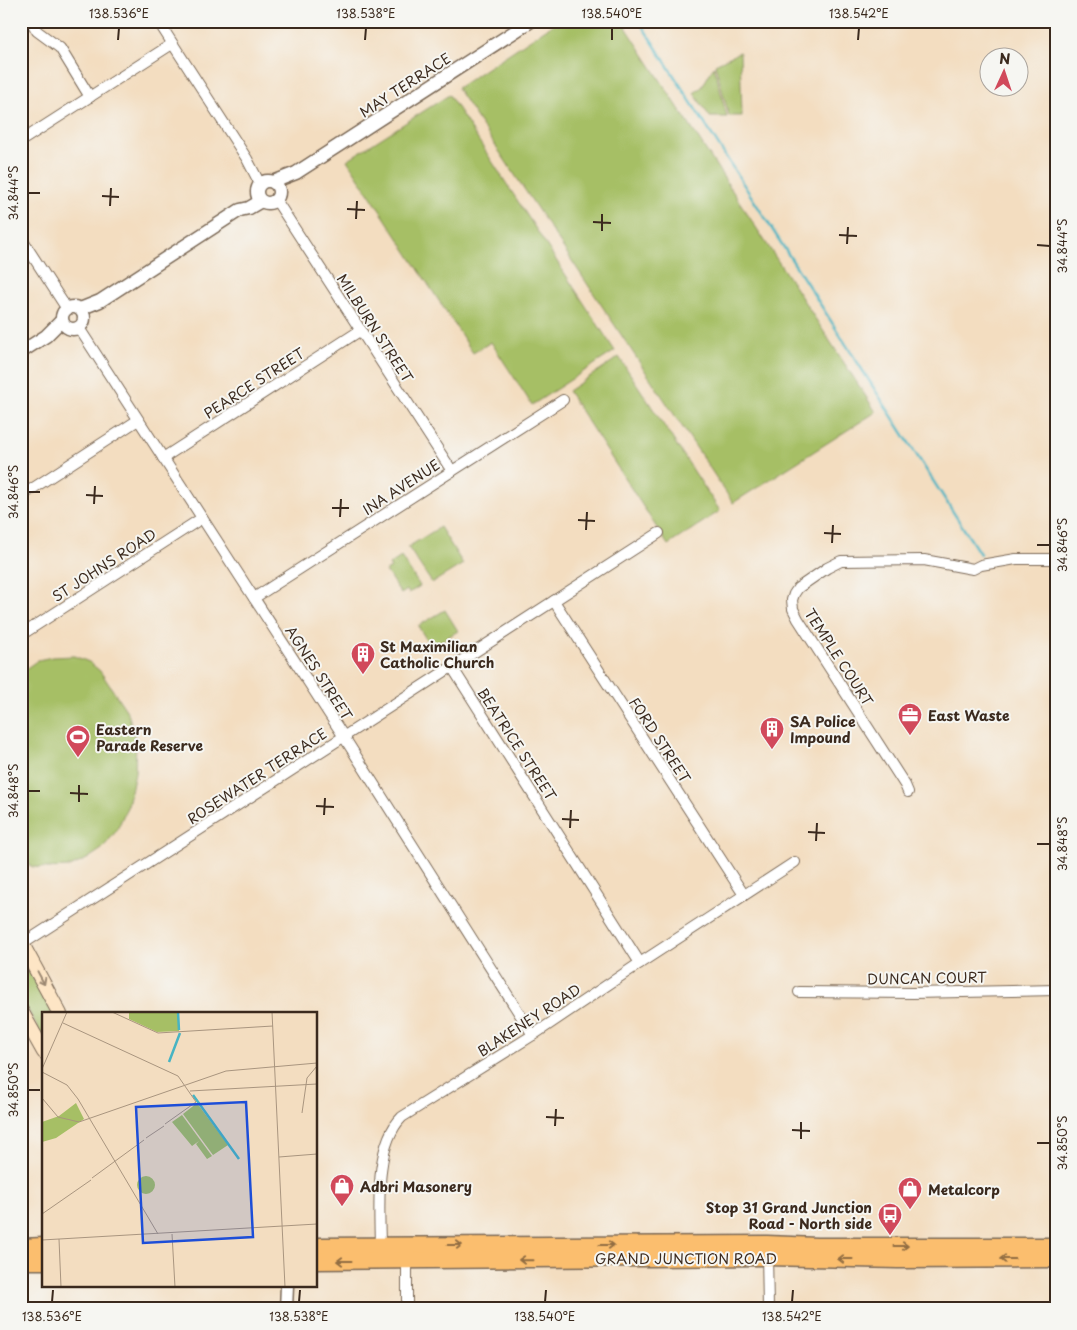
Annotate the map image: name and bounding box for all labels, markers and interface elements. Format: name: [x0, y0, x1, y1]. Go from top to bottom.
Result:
text: 138.536°E: [89, 4, 149, 22]
text: 138.538°E: [336, 4, 396, 22]
text: 138.540°E: [582, 4, 642, 22]
text: 138.542°E: [829, 4, 889, 22]
street label: MAY TERRACE: [355, 48, 455, 122]
north arrow: [980, 48, 1030, 98]
text: N: [999, 48, 1011, 69]
text: 34.844°S: [4, 166, 22, 220]
text: 34.844°S: [1053, 219, 1071, 273]
street label: MILBURN STREET: [332, 270, 418, 387]
street label: PEARCE STREET: [200, 342, 309, 423]
street label: INA AVENUE: [358, 454, 444, 520]
text: 34.846°S: [4, 465, 22, 519]
text: 34.846°S: [1053, 518, 1071, 572]
street label: ST JOHNS ROAD: [48, 523, 160, 607]
street label: TEMPLE COURT: [800, 604, 879, 710]
street label: AGNES STREET: [281, 622, 358, 725]
place label: St Maximilian Catholic Church: [380, 636, 494, 673]
building icon: St Maximilian Catholic Church: [350, 641, 376, 675]
street label: BEATRICE STREET: [473, 683, 562, 805]
street label: FORD STREET: [624, 693, 696, 787]
office icon: East Waste: [897, 702, 923, 736]
place label: East Waste: [928, 705, 1010, 726]
place label: SA Police Impound: [790, 711, 856, 748]
building icon: SA Police Impound: [759, 716, 785, 750]
place label: Eastern Parade Reserve: [96, 719, 204, 756]
street label: ROSEWATER TERRACE: [183, 723, 331, 829]
sports icon: Eastern Parade Reserve: [65, 724, 91, 758]
text: 34.848°S: [4, 764, 22, 818]
text: 34.848°S: [1053, 817, 1071, 871]
street label: DUNCAN COURT: [867, 966, 987, 990]
one-way arrow: [37, 970, 46, 985]
street label: BLAKENEY ROAD: [473, 979, 585, 1061]
inset map: [42, 1012, 318, 1288]
text: 34.850°S: [4, 1062, 22, 1118]
text: 34.850°S: [1053, 1115, 1071, 1171]
shop icon: Adbri Masonery: [329, 1173, 355, 1207]
place label: Adbri Masonery: [360, 1176, 472, 1197]
shop icon: Metalcorp: [897, 1176, 923, 1210]
place label: Metalcorp: [928, 1179, 1000, 1200]
place label: Stop 31 Grand Junction Road - North side: [706, 1197, 872, 1234]
bus stop icon: Stop 31 Grand Junction Road - North side: [877, 1202, 903, 1236]
one-way arrow: [446, 1240, 463, 1250]
one-way arrow: [598, 1240, 614, 1250]
one-way arrow: [892, 1241, 908, 1251]
street label: GRAND JUNCTION ROAD: [595, 1248, 777, 1269]
one-way arrow: [837, 1254, 853, 1264]
one-way arrow: [999, 1254, 1016, 1264]
one-way arrow: [518, 1255, 534, 1264]
one-way arrow: [336, 1256, 352, 1266]
text: 138.536°E: [22, 1307, 82, 1325]
text: 138.538°E: [269, 1307, 329, 1325]
text: 138.540°E: [515, 1307, 575, 1325]
text: 138.542°E: [762, 1307, 822, 1325]

